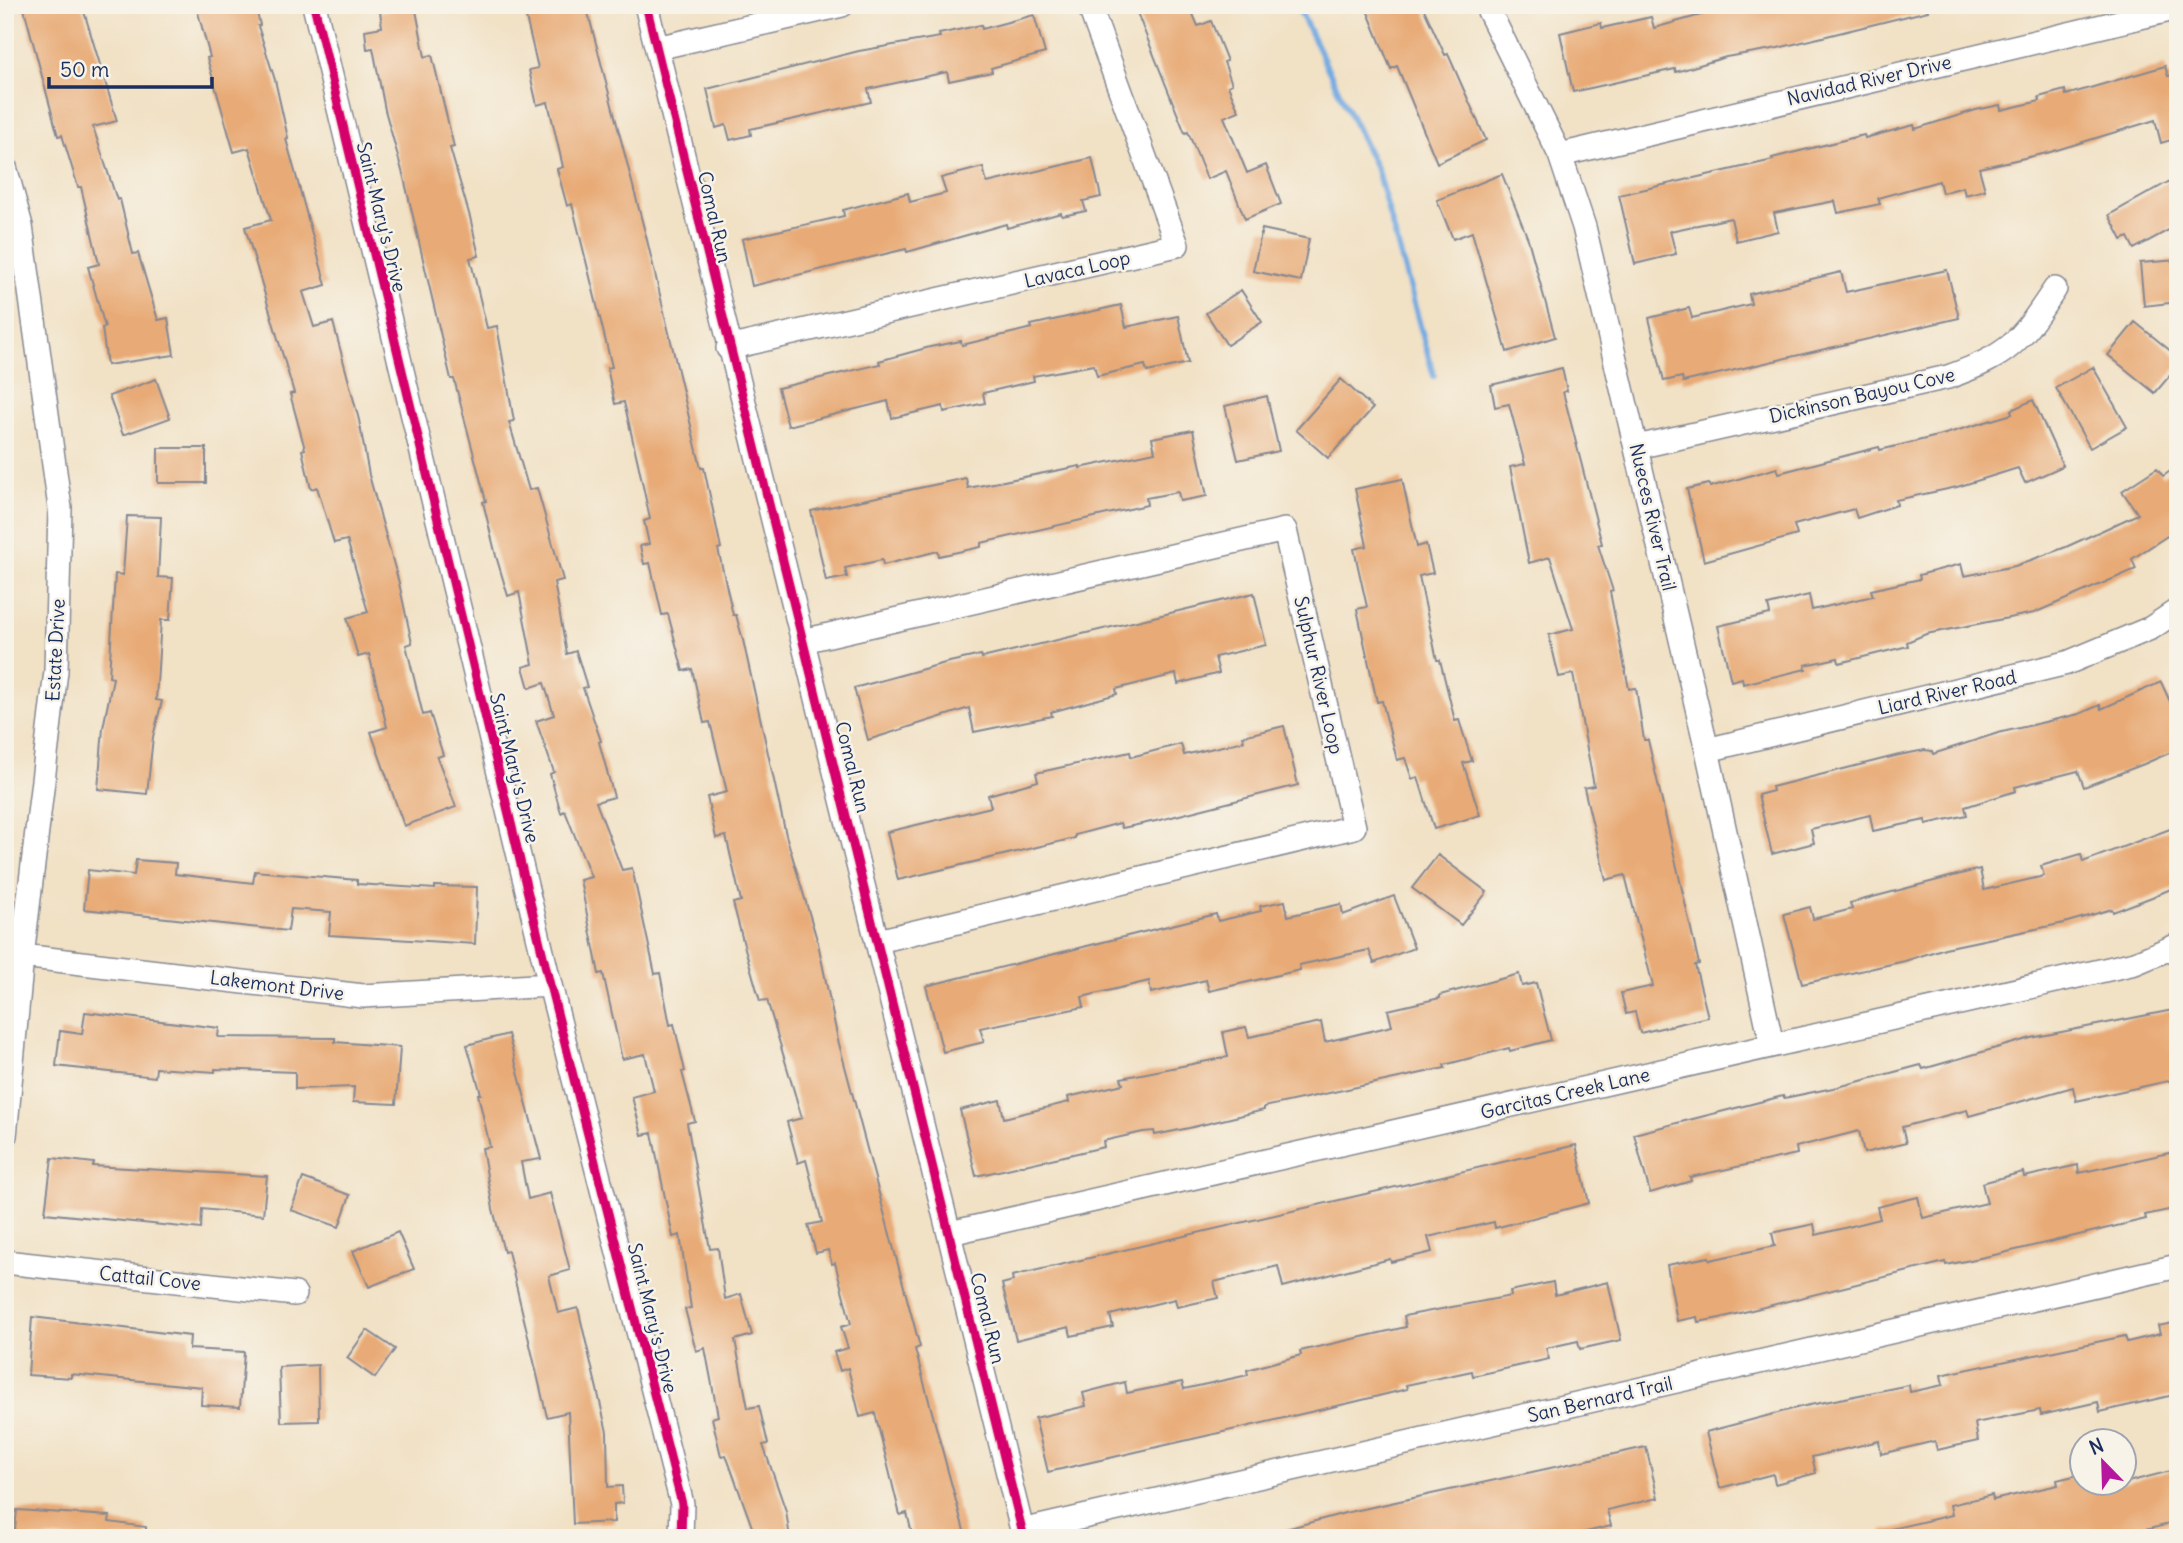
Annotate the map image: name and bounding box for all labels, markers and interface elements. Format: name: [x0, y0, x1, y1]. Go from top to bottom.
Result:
scale bar: [49, 46, 212, 90]
street label: Navidad River Drive: [1784, 49, 1954, 111]
text: 50 m: [60, 56, 109, 83]
street label: Saint Mary's Drive: [352, 139, 412, 295]
street label: Comal Run: [693, 169, 737, 265]
street label: Lavaca Loop: [1022, 245, 1132, 293]
street label: Dickinson Bayou Cove: [1767, 362, 1957, 428]
street label: Nueces River Trail: [1624, 441, 1682, 593]
street label: Sulphur River Loop: [1289, 594, 1349, 756]
street label: Estate Drive: [40, 598, 70, 702]
street label: Liard River Road: [1875, 664, 2019, 720]
street label: Saint Mary's Drive: [485, 690, 545, 846]
street label: Comal Run: [830, 719, 876, 815]
street label: Lakemont Drive: [209, 965, 345, 1005]
street label: Garcitas Creek Lane: [1478, 1062, 1652, 1124]
street label: Saint Mary's Drive: [623, 1240, 683, 1396]
street label: Cattail Cove: [98, 1261, 202, 1295]
street label: Comal Run: [965, 1270, 1011, 1366]
street label: San Bernard Trail: [1525, 1371, 1675, 1427]
north arrow: [2068, 1428, 2138, 1498]
text: N: [2086, 1433, 2107, 1460]

